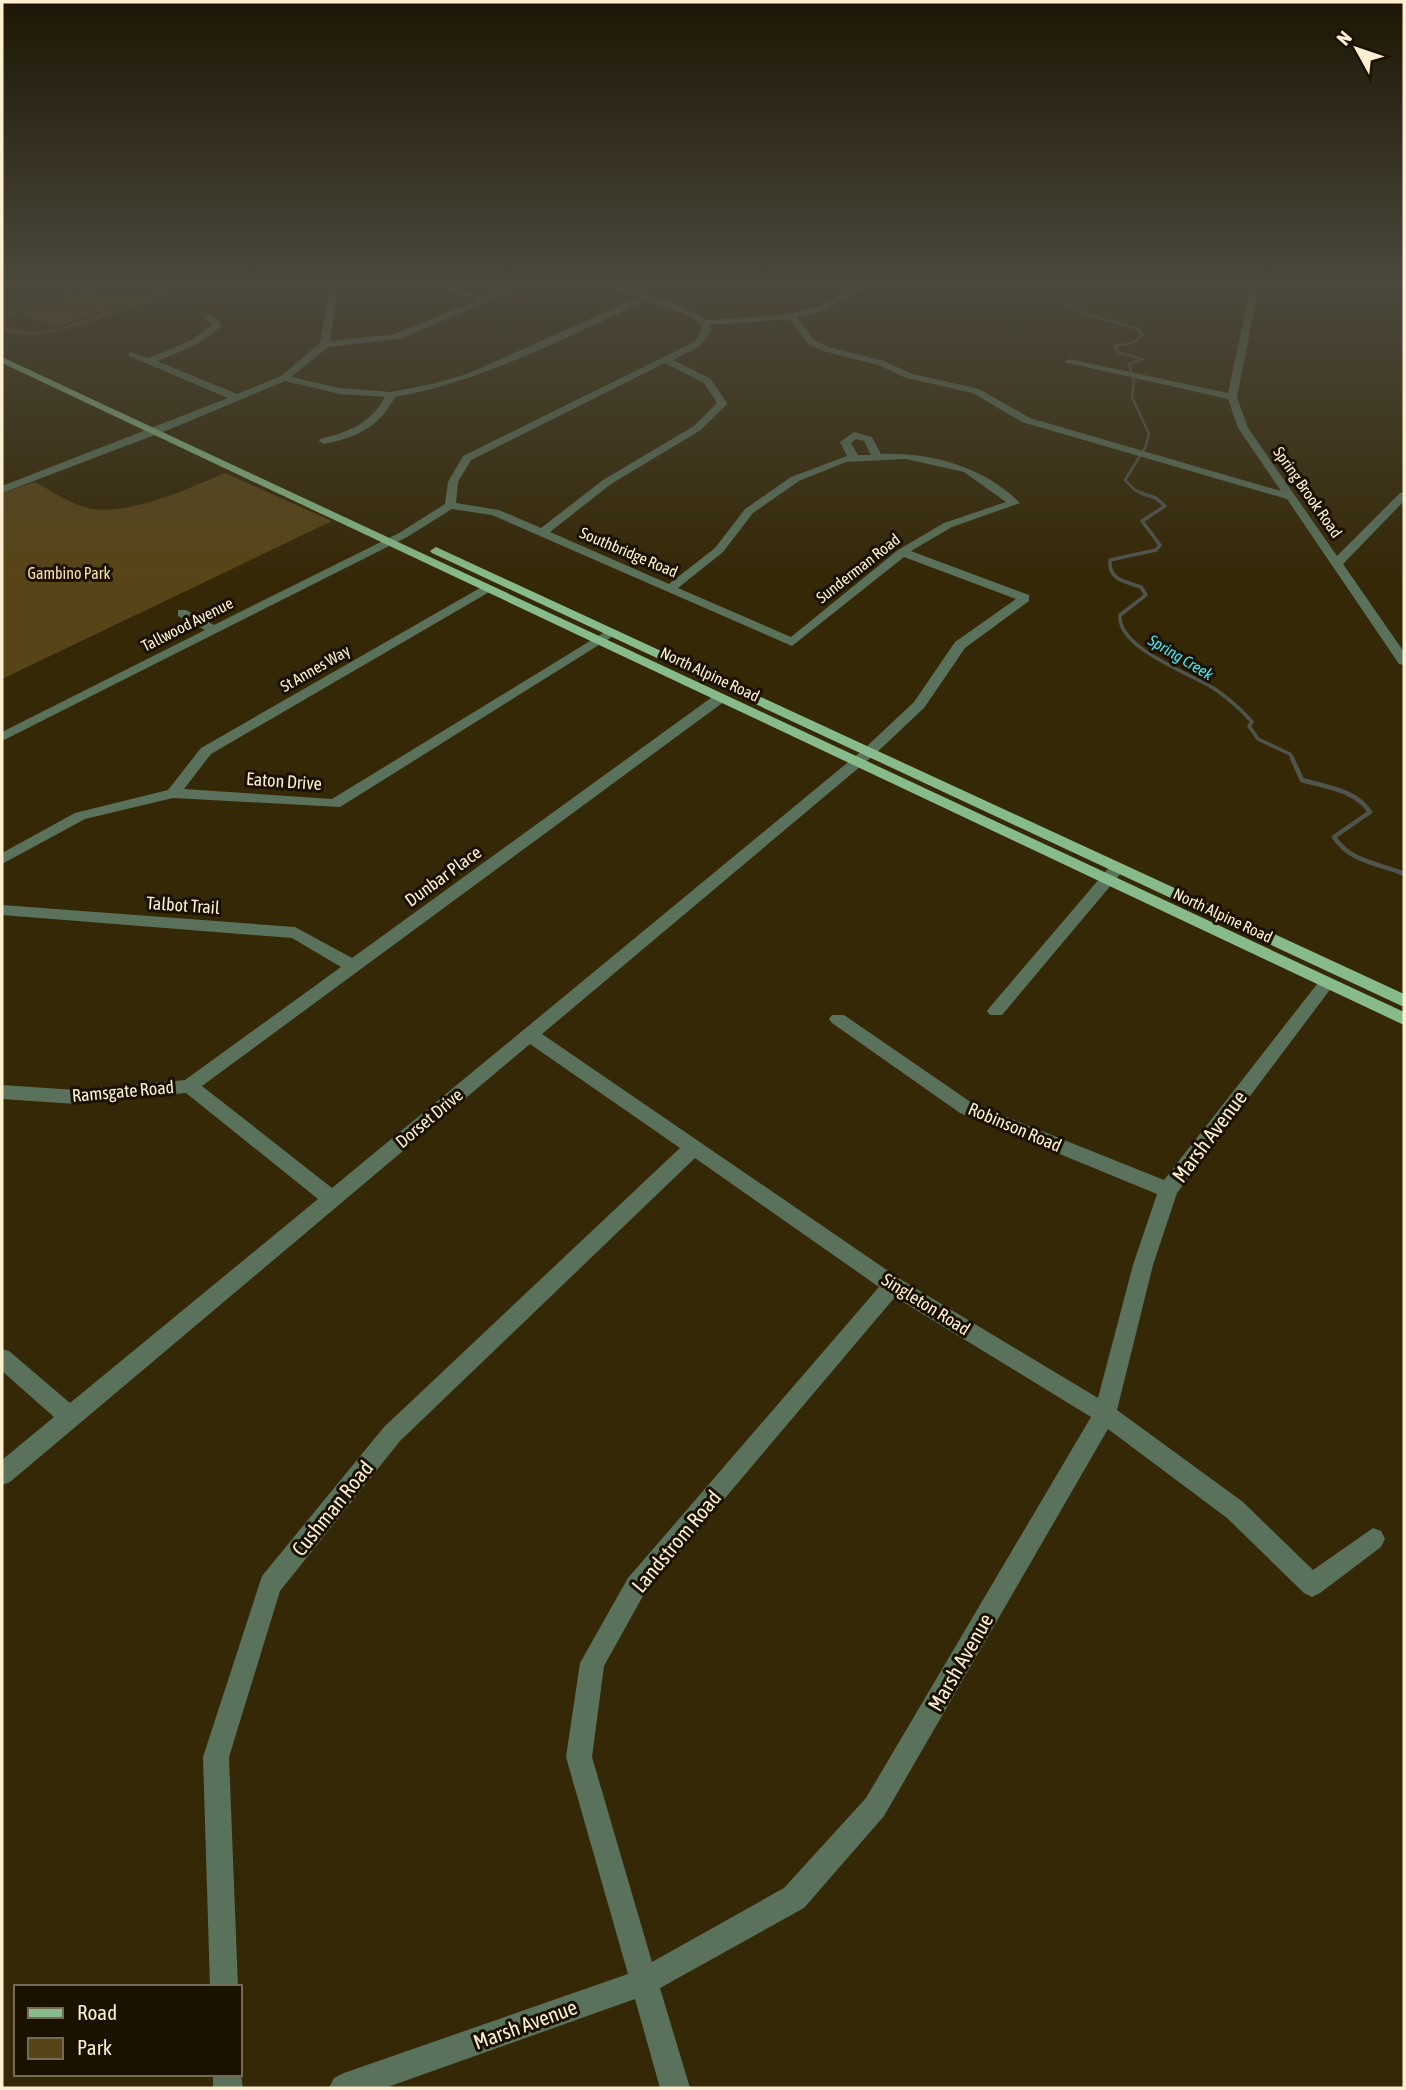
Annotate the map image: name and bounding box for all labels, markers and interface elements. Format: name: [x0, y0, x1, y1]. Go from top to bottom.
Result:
north arrow: [1322, 14, 1392, 84]
text: N: [1332, 27, 1356, 49]
street label: Spring Brook Road: [1269, 443, 1346, 541]
street label: Southbridge Road: [577, 523, 681, 582]
street label: Sunderman Road: [813, 530, 903, 606]
park label: Gambino Park: [28, 564, 110, 582]
street label: Tallwood Avenue: [138, 593, 236, 655]
water label: Spring Creek: [1144, 630, 1218, 685]
street label: St Annes Way: [277, 641, 354, 696]
street label: North Alpine Road: [657, 643, 762, 706]
street label: Eaton Drive: [246, 768, 322, 794]
street label: Dunbar Place: [401, 841, 485, 911]
street label: North Alpine Road: [1170, 884, 1275, 947]
street label: Talbot Trail: [146, 892, 221, 918]
street label: Ramsgate Road: [71, 1076, 175, 1106]
street label: Dorset Drive: [391, 1084, 467, 1152]
street label: Marsh Avenue: [1167, 1085, 1251, 1187]
street label: Robinson Road: [965, 1098, 1065, 1156]
street label: Singleton Road: [878, 1269, 974, 1339]
street label: Cushman Road: [286, 1456, 378, 1560]
street label: Landstrom Road: [626, 1485, 726, 1597]
street label: Marsh Avenue: [922, 1609, 998, 1715]
legend: [14, 1985, 242, 2076]
street label: Marsh Avenue: [470, 1994, 580, 2054]
text: Road: [77, 2000, 117, 2024]
text: Park: [77, 2035, 112, 2059]

